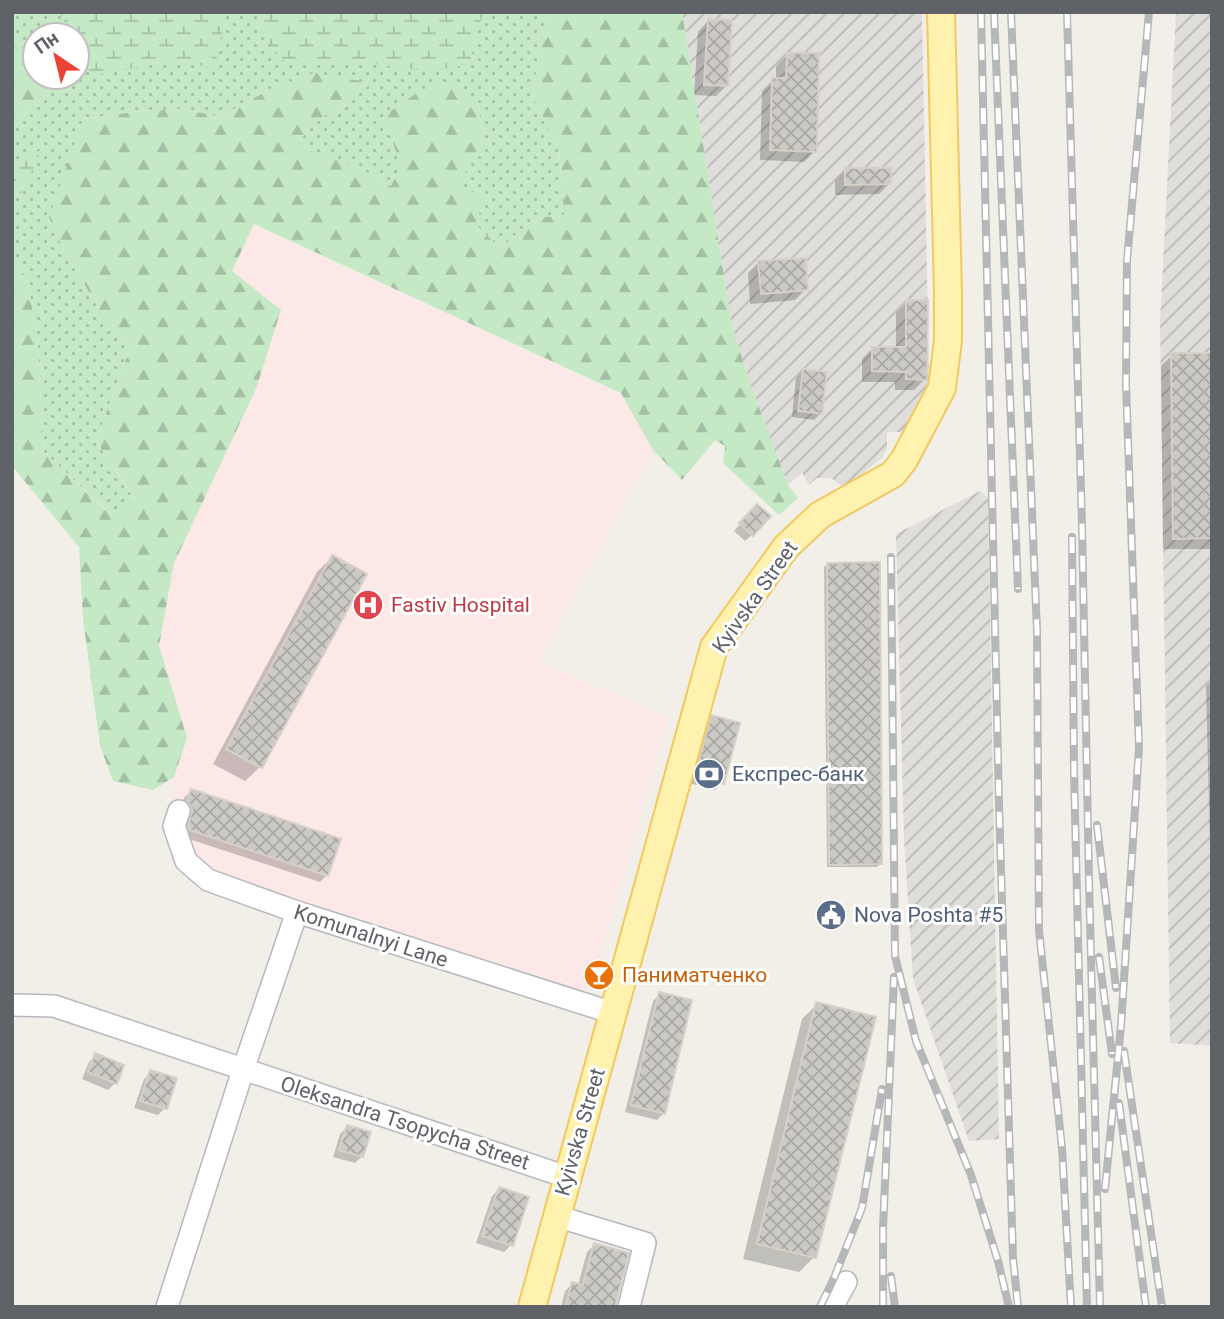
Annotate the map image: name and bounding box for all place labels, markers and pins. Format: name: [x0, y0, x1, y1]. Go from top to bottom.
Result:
hospital icon: Fastiv Hospital: [351, 588, 385, 622]
place label: Fastiv Hospital: [391, 593, 530, 617]
bank icon: Експрес-банк: [692, 757, 726, 791]
place label: Експрес-банк: [732, 762, 865, 786]
public building icon: Nova Poshta #5: [814, 898, 848, 932]
place label: Nova Poshta #5: [854, 903, 1003, 927]
bar icon: Паниматченко: [582, 958, 616, 992]
place label: Паниматченко: [622, 963, 767, 987]

